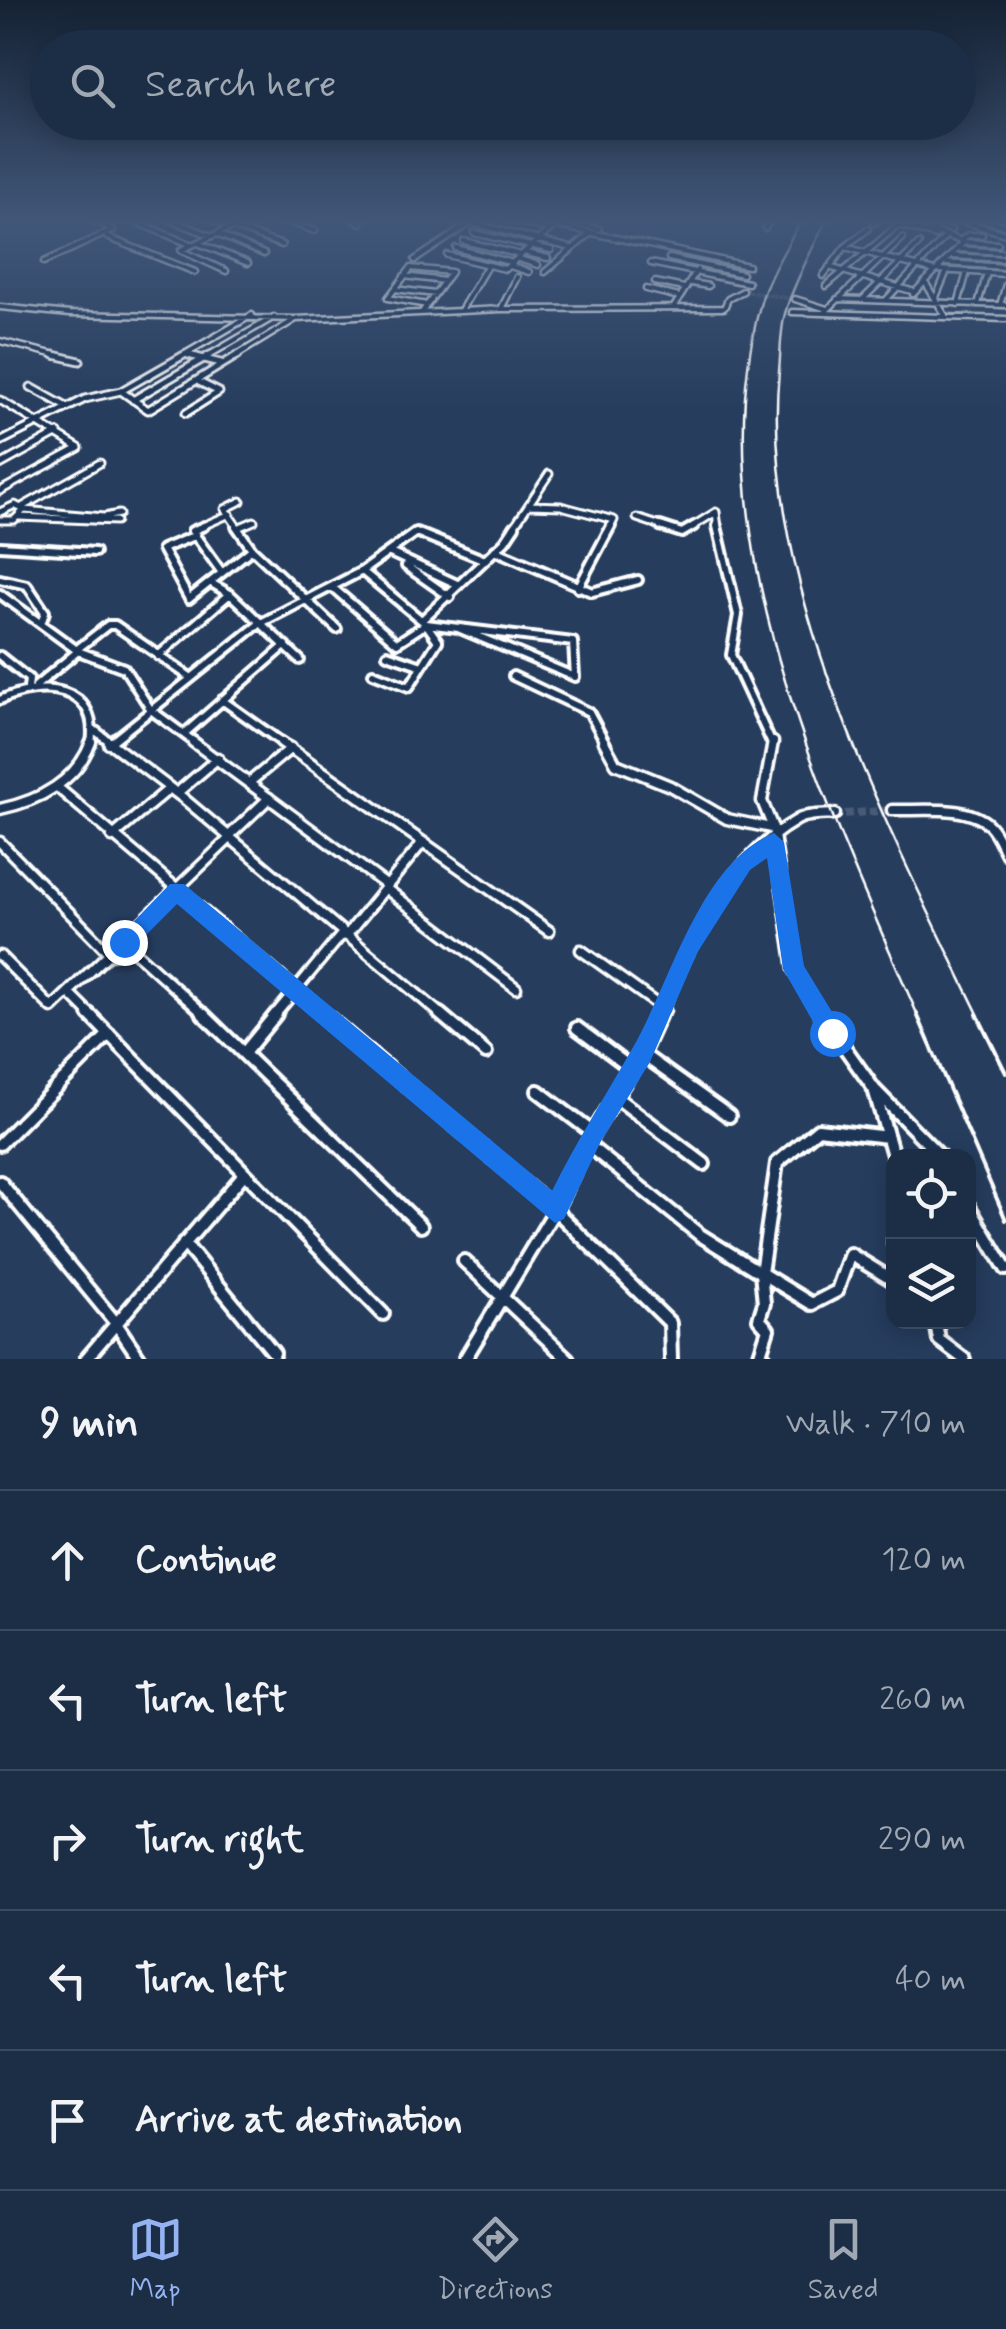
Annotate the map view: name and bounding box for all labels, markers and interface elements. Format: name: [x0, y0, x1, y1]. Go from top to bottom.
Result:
search box: [30, 30, 976, 140]
icon: search: [65, 58, 120, 113]
text: Search here: [145, 61, 336, 110]
route end: [102, 920, 148, 966]
route start: [810, 1011, 856, 1057]
map controls: [886, 1149, 976, 1329]
button: locate: [886, 1149, 976, 1239]
button: layers: [886, 1239, 976, 1329]
text: 9 min: [40, 1397, 139, 1452]
text: Walk · 710 m: [786, 1403, 966, 1445]
icon: ahead: [40, 1533, 95, 1588]
text: Continue: [135, 1536, 277, 1585]
text: 120 m: [881, 1539, 966, 1581]
icon: left: [40, 1673, 95, 1728]
text: Turn left: [135, 1676, 287, 1725]
text: 260 m: [879, 1679, 966, 1721]
icon: right: [40, 1813, 95, 1868]
text: Turn right: [135, 1816, 304, 1865]
text: 290 m: [878, 1819, 966, 1861]
icon: left: [40, 1953, 95, 2008]
text: Turn left: [135, 1956, 287, 2005]
text: 40 m: [895, 1959, 966, 2001]
icon: arrive: [40, 2093, 95, 2148]
text: Arrive at destination: [135, 2096, 462, 2145]
tab: Map: [128, 2212, 183, 2309]
tab: Directions: [438, 2212, 553, 2309]
tab: Saved: [808, 2212, 878, 2309]

